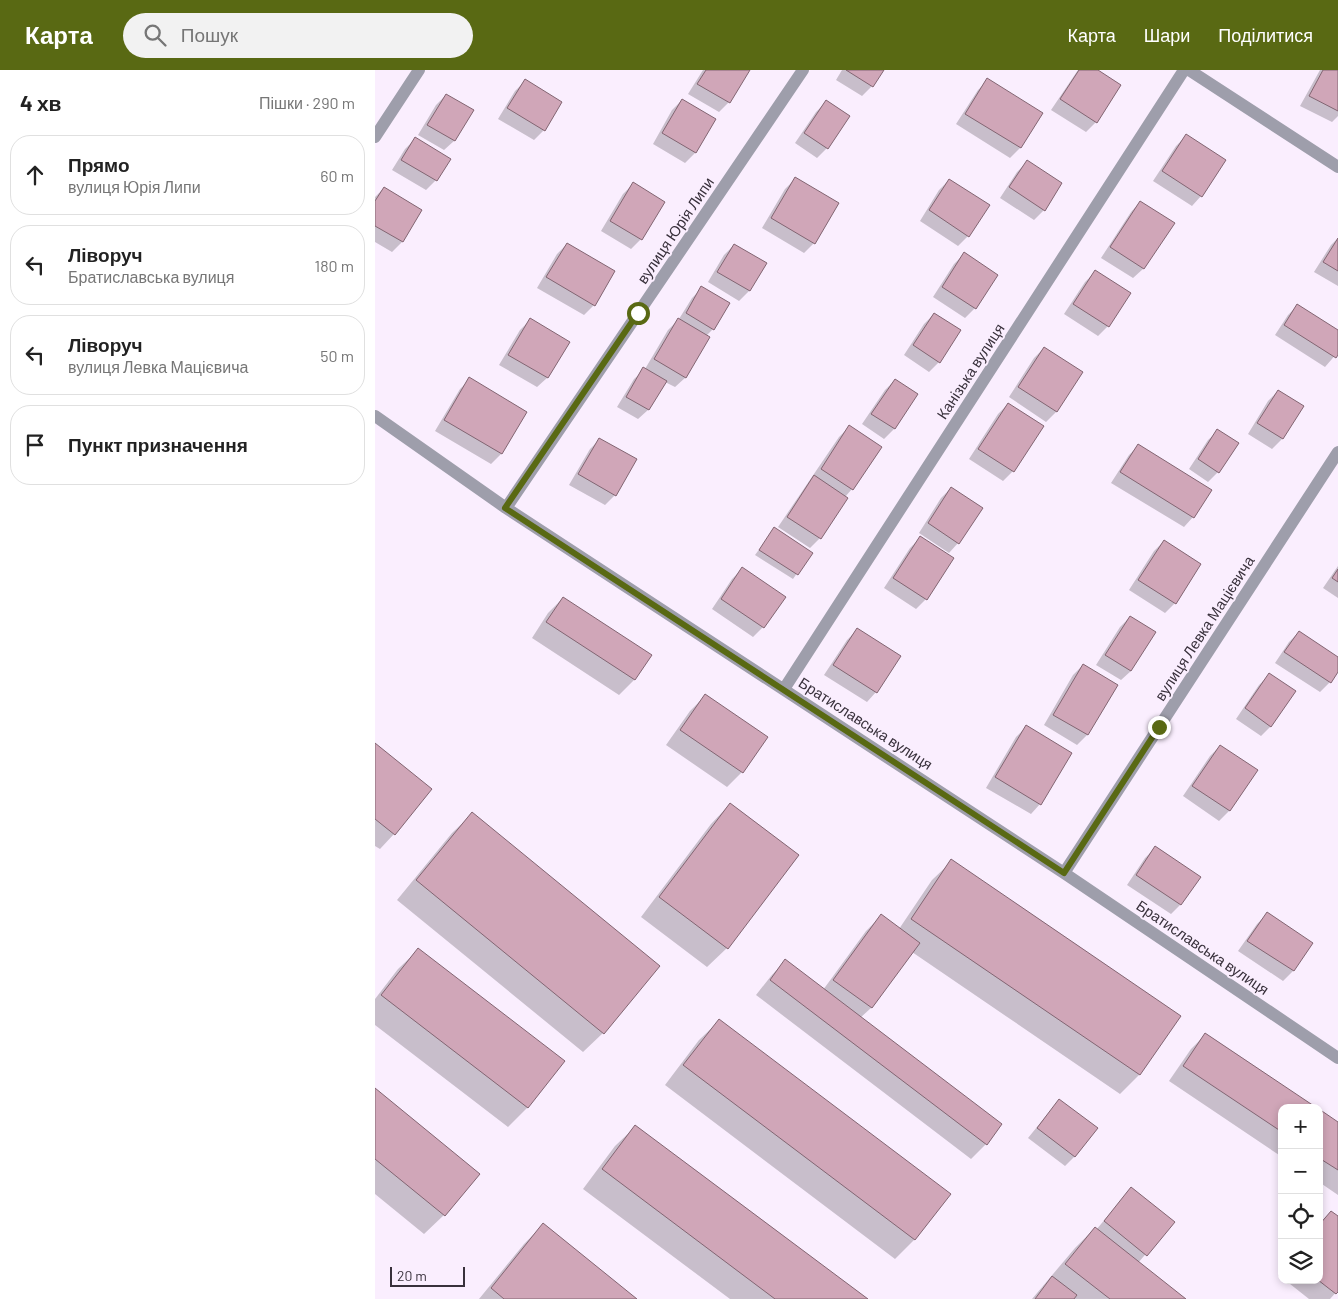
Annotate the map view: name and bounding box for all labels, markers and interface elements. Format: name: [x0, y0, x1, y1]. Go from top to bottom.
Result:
search box: [123, 13, 473, 58]
text: Карта: [25, 20, 93, 49]
icon: search: [141, 21, 169, 49]
text: Пошук: [181, 23, 238, 46]
text: Карта: [1068, 24, 1116, 46]
text: Шари: [1144, 24, 1190, 46]
text: Поділитися: [1218, 24, 1313, 46]
text: 4 хв: [20, 90, 62, 115]
text: Пішки · 290 m: [259, 93, 355, 112]
text: Прямо: [68, 153, 130, 176]
icon: ahead: [21, 161, 49, 189]
text: 60 m: [320, 166, 354, 185]
street label: вулиця Юрія Липи: [633, 173, 717, 287]
text: вулиця Юрія Липи: [68, 177, 201, 196]
text: Ліворуч: [68, 243, 143, 266]
icon: left: [21, 251, 49, 279]
text: 180 m: [315, 256, 354, 275]
text: Братиславська вулиця: [68, 267, 234, 286]
route start: [627, 302, 650, 325]
street label: Канізька вулиця: [932, 320, 1008, 422]
text: Ліворуч: [68, 333, 143, 356]
icon: left: [21, 341, 49, 369]
text: 50 m: [320, 346, 354, 365]
text: вулиця Левка Мацієвича: [68, 357, 248, 376]
icon: arrive: [21, 431, 49, 459]
text: Пункт призначення: [68, 433, 248, 456]
street label: вулиця Левка Мацієвича: [1150, 552, 1258, 704]
street label: Братиславська вулиця: [796, 673, 936, 773]
route end: [1148, 716, 1171, 739]
street label: Братиславська вулиця: [1133, 896, 1273, 998]
map controls: [1278, 1104, 1323, 1284]
button: +: [1278, 1104, 1323, 1149]
button: −: [1278, 1149, 1323, 1194]
button: locate: [1278, 1194, 1323, 1239]
button: layers: [1278, 1239, 1323, 1284]
scale bar: [390, 1264, 465, 1287]
text: 20 m: [397, 1267, 427, 1284]

